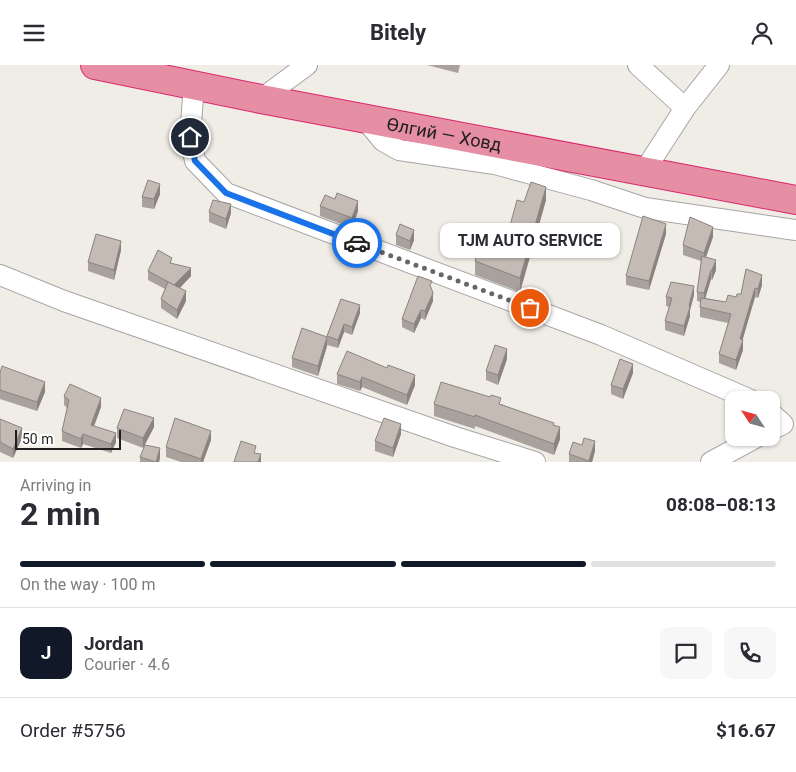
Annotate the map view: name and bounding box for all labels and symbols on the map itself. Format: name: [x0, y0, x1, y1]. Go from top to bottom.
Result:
street label: Өлгий — Ховд: [385, 112, 504, 155]
pin: [169, 116, 211, 158]
courier: [332, 218, 382, 268]
callout: TJM AUTO SERVICE: [440, 223, 620, 258]
pin: [509, 287, 551, 329]
north arrow: [725, 391, 780, 446]
scale bar: [15, 427, 121, 450]

